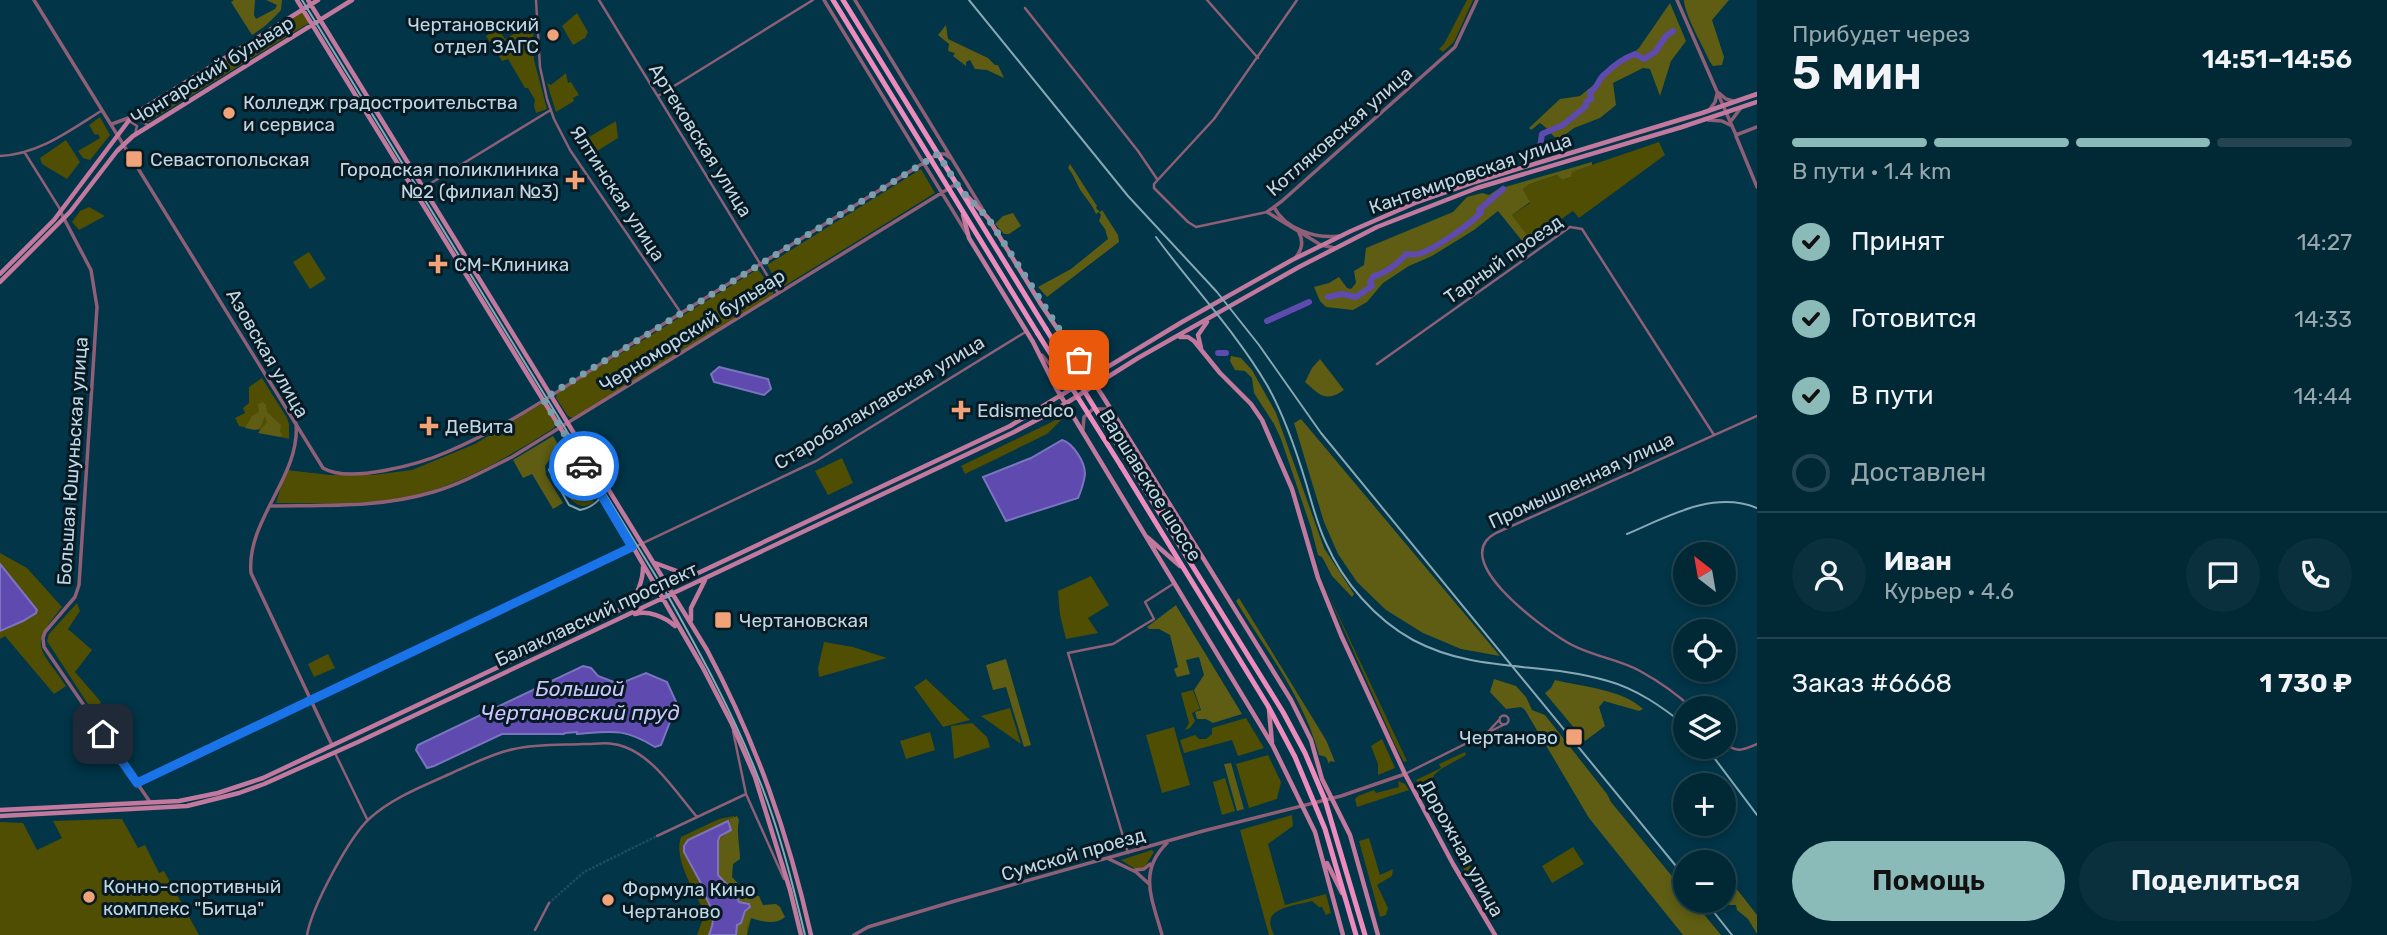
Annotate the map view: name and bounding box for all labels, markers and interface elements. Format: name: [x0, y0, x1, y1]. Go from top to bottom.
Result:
street label: Чонгарский бульвар: [127, 11, 298, 130]
place label: Чертановский отдел ЗАГС: [407, 13, 539, 58]
text: Прибудет через: [1792, 20, 1970, 48]
marker: Чертановский отдел ЗАГС: [545, 27, 561, 43]
text: 14:51–14:56: [2202, 44, 2352, 75]
text: 5 мин: [1792, 46, 1922, 101]
street label: Артековская улица: [644, 59, 757, 221]
street label: Котляковская улица: [1262, 62, 1417, 201]
place label: Колледж градостроительства и сервиса: [243, 91, 518, 136]
marker: Колледж градостроительства и сервиса: [221, 105, 237, 121]
street label: Ялтинская улица: [565, 121, 670, 265]
street label: Кантемировская улица: [1366, 128, 1575, 219]
place label: Севастопольская: [150, 148, 310, 171]
marker: Севастопольская: [124, 149, 144, 169]
text: В пути · 1.4 km: [1792, 157, 1951, 185]
place label: Городская поликлиника №2 (филиал №3): [340, 158, 559, 203]
marker: Городская поликлиника №2 (филиал №3): [565, 170, 585, 190]
street label: Тарный проезд: [1440, 210, 1567, 309]
icon: check: [1792, 223, 1830, 261]
text: Принят: [1851, 226, 1944, 257]
text: 14:27: [2297, 228, 2352, 256]
place label: СМ-Клиника: [454, 253, 569, 276]
marker: СМ-Клиника: [428, 254, 448, 274]
street label: Черноморский бульвар: [595, 264, 789, 397]
street label: Азовская улица: [221, 285, 314, 422]
icon: check: [1792, 300, 1830, 338]
text: Готовится: [1851, 303, 1977, 334]
text: 14:33: [2294, 305, 2352, 333]
street label: Старобалаклавская улица: [770, 330, 989, 474]
pin: [1049, 330, 1109, 390]
street label: Большая Юшуньская улица: [52, 336, 93, 586]
icon: bag: [1060, 341, 1098, 379]
icon: check: [1792, 377, 1830, 415]
text: В пути: [1851, 380, 1934, 411]
text: 14:44: [2293, 382, 2352, 410]
place label: Edismedco: [977, 399, 1074, 422]
marker: Edismedco: [951, 400, 971, 420]
street label: Варшавское шоссе: [1095, 405, 1207, 565]
place label: ДеВита: [445, 415, 514, 438]
marker: ДеВита: [419, 416, 439, 436]
street label: Промышленная улица: [1485, 427, 1678, 534]
courier: [549, 431, 619, 501]
icon: car: [565, 447, 603, 485]
text: Доставлен: [1851, 457, 1986, 488]
button: person: [1792, 538, 1866, 612]
button: chat: [2186, 538, 2260, 612]
button: phone: [2278, 538, 2352, 612]
north arrow: [1673, 542, 1736, 606]
map controls: [1673, 542, 1736, 913]
text: Иван: [1884, 546, 1952, 577]
street label: Балаклавский проспект: [491, 557, 701, 672]
text: Курьер · 4.6: [1884, 577, 2014, 605]
place label: Чертановская: [739, 609, 868, 632]
marker: Чертановская: [713, 610, 733, 630]
button: locate: [1673, 619, 1736, 682]
text: Заказ #6668: [1792, 668, 1952, 699]
text: 1 730 ₽: [2260, 668, 2352, 699]
water label: Большой Чертановский пруд: [480, 676, 680, 725]
button: layers: [1673, 696, 1736, 759]
pin: [73, 704, 133, 764]
icon: home: [84, 715, 122, 753]
place label: Чертаново: [1459, 726, 1558, 749]
marker: Чертаново: [1564, 727, 1584, 747]
button: +: [1673, 773, 1736, 836]
street label: Дорожная улица: [1414, 776, 1509, 921]
street label: Сумской проезд: [999, 823, 1148, 886]
button: Помощь: [1792, 841, 2065, 921]
button: Поделиться: [2079, 841, 2352, 921]
button: −: [1673, 850, 1736, 913]
place label: Конно-спортивный комплекс "Битца": [103, 875, 281, 920]
place label: Формула Кино Чертаново: [622, 878, 756, 923]
marker: Конно-спортивный комплекс "Битца": [81, 889, 97, 905]
marker: Формула Кино Чертаново: [600, 892, 616, 908]

